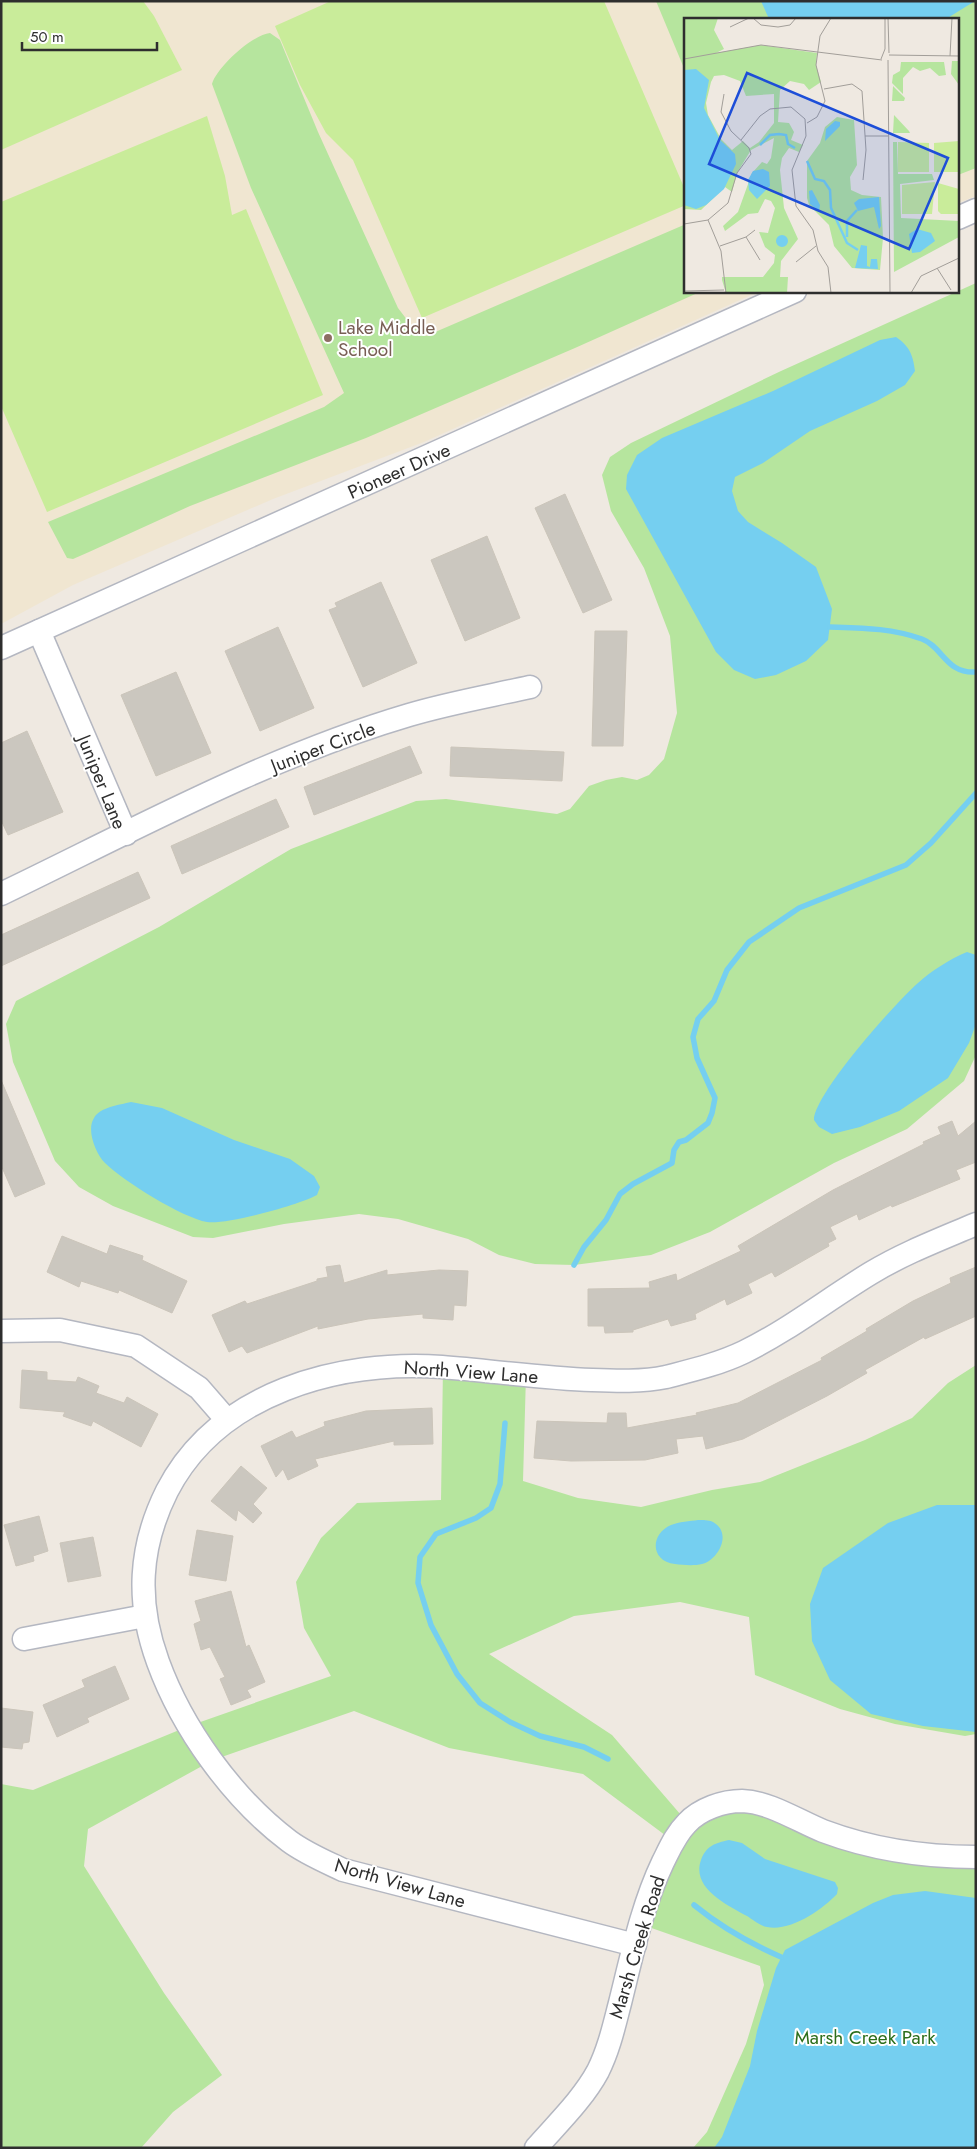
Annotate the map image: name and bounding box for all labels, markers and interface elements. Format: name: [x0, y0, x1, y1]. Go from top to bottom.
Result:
inset map: [684, 18, 960, 292]
scale bar: [22, 20, 158, 52]
text: 50 m: [30, 26, 64, 48]
place label: Lake Middle School: [338, 314, 436, 363]
marker: Lake Middle School: [322, 332, 334, 344]
street label: Pioneer Drive: [343, 436, 455, 506]
street label: Juniper Circle: [264, 715, 379, 780]
street label: Juniper Lane: [70, 728, 133, 833]
street label: North View Lane: [403, 1354, 539, 1390]
street label: North View Lane: [331, 1851, 469, 1915]
street label: Marsh Creek Road: [602, 1872, 672, 2022]
park label: Marsh Creek Park: [794, 2024, 936, 2051]

